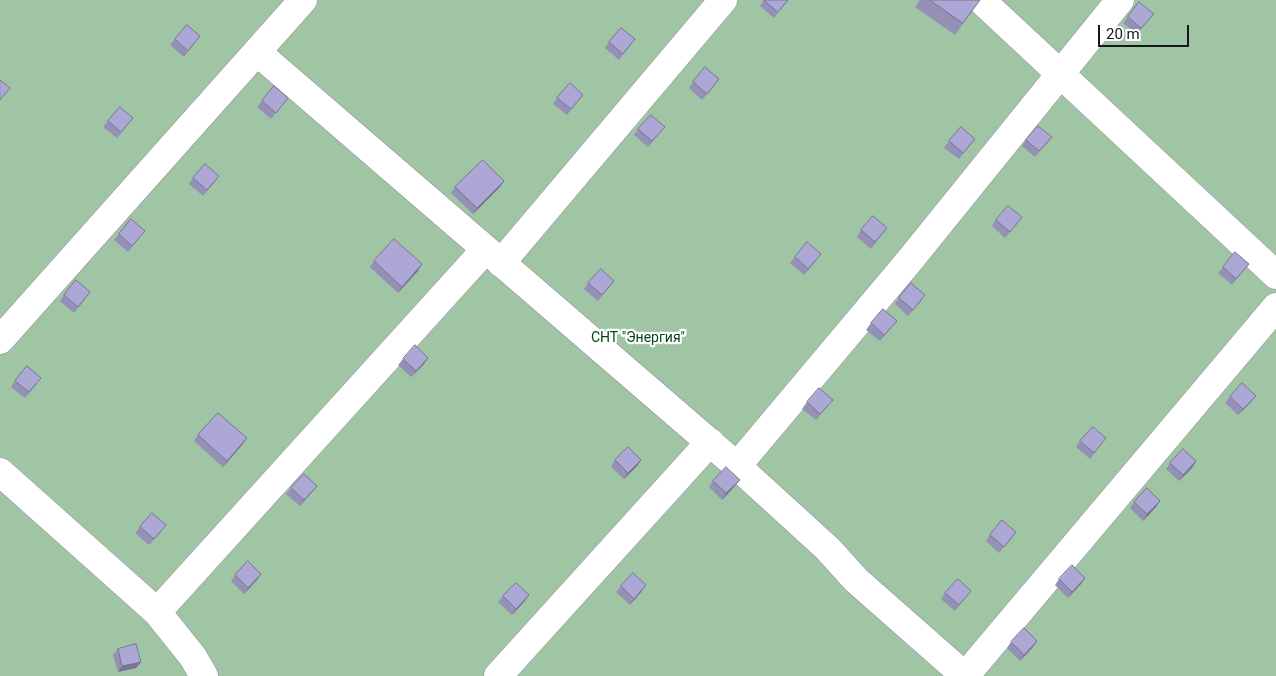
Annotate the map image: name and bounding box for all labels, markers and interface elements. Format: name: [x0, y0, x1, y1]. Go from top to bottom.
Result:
scale bar: [1101, 15, 1192, 47]
text: 20 m: [1106, 25, 1140, 43]
park label: СНТ "Энергия": [591, 330, 685, 346]

